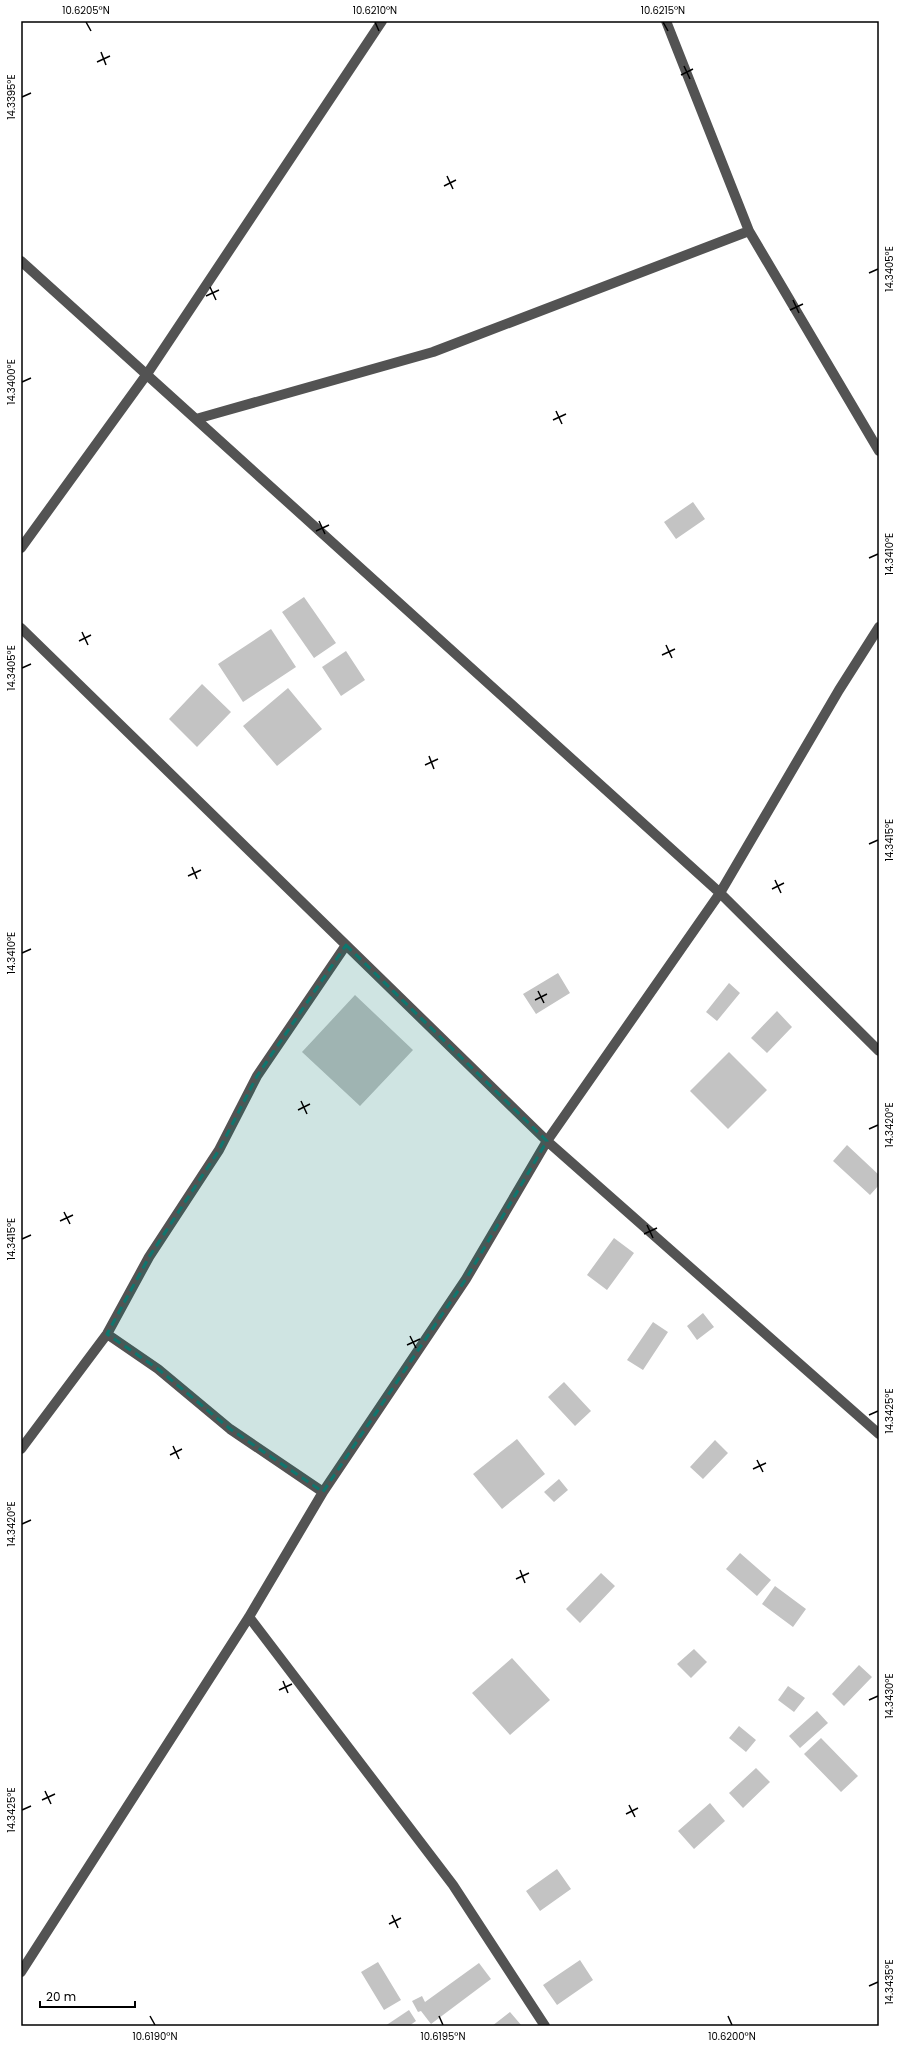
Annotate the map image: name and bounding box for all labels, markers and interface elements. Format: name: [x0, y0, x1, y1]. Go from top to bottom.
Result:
text: 10.6205°N: [62, 3, 110, 18]
text: 10.6210°N: [353, 3, 397, 18]
text: 10.6215°N: [641, 3, 685, 18]
text: 14.3395°E: [4, 74, 19, 120]
text: 14.3405°E: [882, 246, 897, 292]
text: 14.3400°E: [4, 359, 19, 405]
text: 14.3410°E: [882, 533, 897, 575]
text: 14.3405°E: [4, 645, 19, 691]
text: 14.3415°E: [882, 819, 897, 861]
text: 14.3410°E: [4, 932, 19, 974]
text: 14.3420°E: [882, 1102, 897, 1148]
text: 14.3415°E: [4, 1218, 19, 1260]
text: 14.3425°E: [882, 1388, 897, 1434]
text: 14.3420°E: [4, 1501, 19, 1547]
text: 14.3430°E: [882, 1673, 897, 1719]
text: 14.3425°E: [4, 1787, 19, 1833]
text: 14.3435°E: [882, 1959, 897, 2005]
scale bar: [40, 1983, 135, 2009]
text: 20 m: [46, 1988, 76, 2005]
text: 10.6190°N: [133, 2029, 177, 2044]
text: 10.6195°N: [421, 2029, 465, 2044]
text: 10.6200°N: [708, 2029, 756, 2044]

